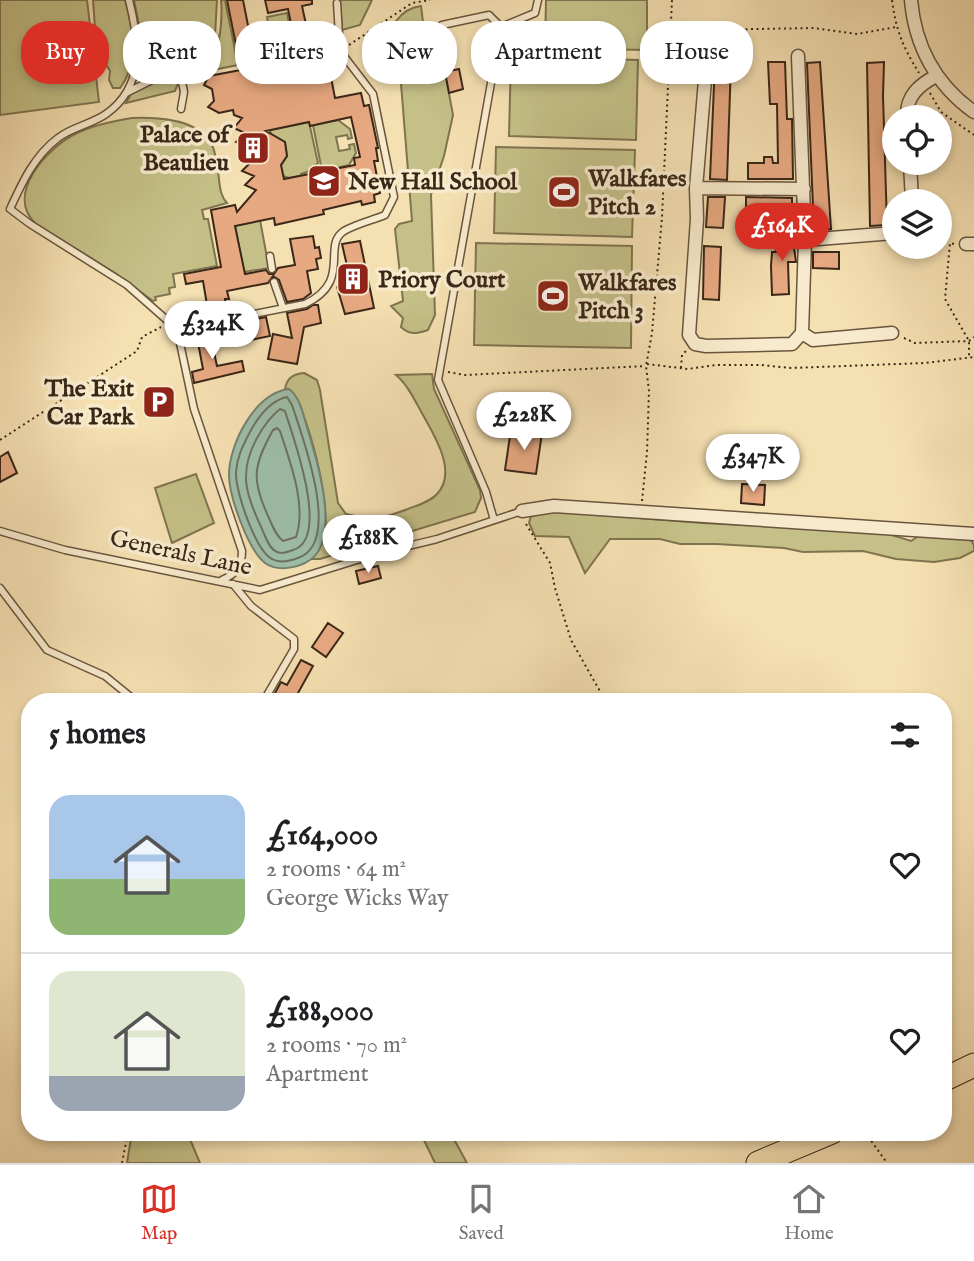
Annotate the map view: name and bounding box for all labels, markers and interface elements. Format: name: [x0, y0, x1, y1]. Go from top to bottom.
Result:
chip: Buy: [21, 21, 109, 84]
chip: Rent: [123, 21, 221, 84]
chip: Filters: [235, 21, 348, 84]
chip: New: [362, 21, 457, 84]
chip: Apartment: [471, 21, 626, 84]
chip: House: [640, 21, 753, 84]
map controls: [882, 105, 952, 259]
button: locate: [882, 105, 952, 175]
place label: Palace of Beaulieu: [140, 120, 233, 179]
building icon: Palace of Beaulieu: [234, 129, 272, 167]
school or university icon: New Hall School: [305, 162, 343, 200]
place label: Walkfares Pitch 2: [587, 164, 687, 223]
place label: New Hall School: [347, 167, 518, 198]
sports icon: Walkfares Pitch 2: [545, 173, 583, 211]
button: layers: [882, 189, 952, 259]
pin: £164K: [733, 204, 831, 263]
text: £164K: [751, 211, 813, 240]
building icon: Priory Court: [334, 260, 372, 298]
place label: Priory Court: [378, 265, 506, 296]
place label: Walkfares Pitch 3: [577, 268, 677, 327]
sports icon: Walkfares Pitch 3: [534, 277, 572, 315]
pin: £324K: [163, 302, 261, 361]
text: £324K: [180, 309, 244, 338]
place label: The Exit Car Park: [44, 374, 135, 433]
parking icon: The Exit Car Park: [140, 383, 178, 421]
pin: £228K: [475, 392, 573, 452]
text: £228K: [492, 400, 556, 429]
pin: £347K: [704, 434, 802, 494]
text: £347K: [722, 442, 784, 471]
pin: £188K: [319, 516, 417, 575]
street label: Generals Lane: [107, 523, 255, 584]
text: £188K: [338, 523, 398, 552]
text: 5 homes: [49, 716, 146, 754]
icon: filters: [886, 716, 924, 754]
text: £164,000: [266, 817, 378, 855]
icon: home: [105, 823, 189, 907]
icon: heart: [886, 846, 924, 884]
text: 2 rooms · 64 m²: [266, 855, 406, 884]
text: George Wicks Way: [266, 884, 448, 913]
text: £188,000: [266, 993, 374, 1031]
icon: home: [105, 999, 189, 1083]
icon: heart: [886, 1022, 924, 1060]
text: 2 rooms · 70 m²: [266, 1031, 407, 1060]
text: Apartment: [266, 1060, 369, 1089]
tab: Map: [140, 1180, 178, 1246]
tab: Saved: [459, 1180, 504, 1246]
tab: Home: [784, 1180, 834, 1246]

